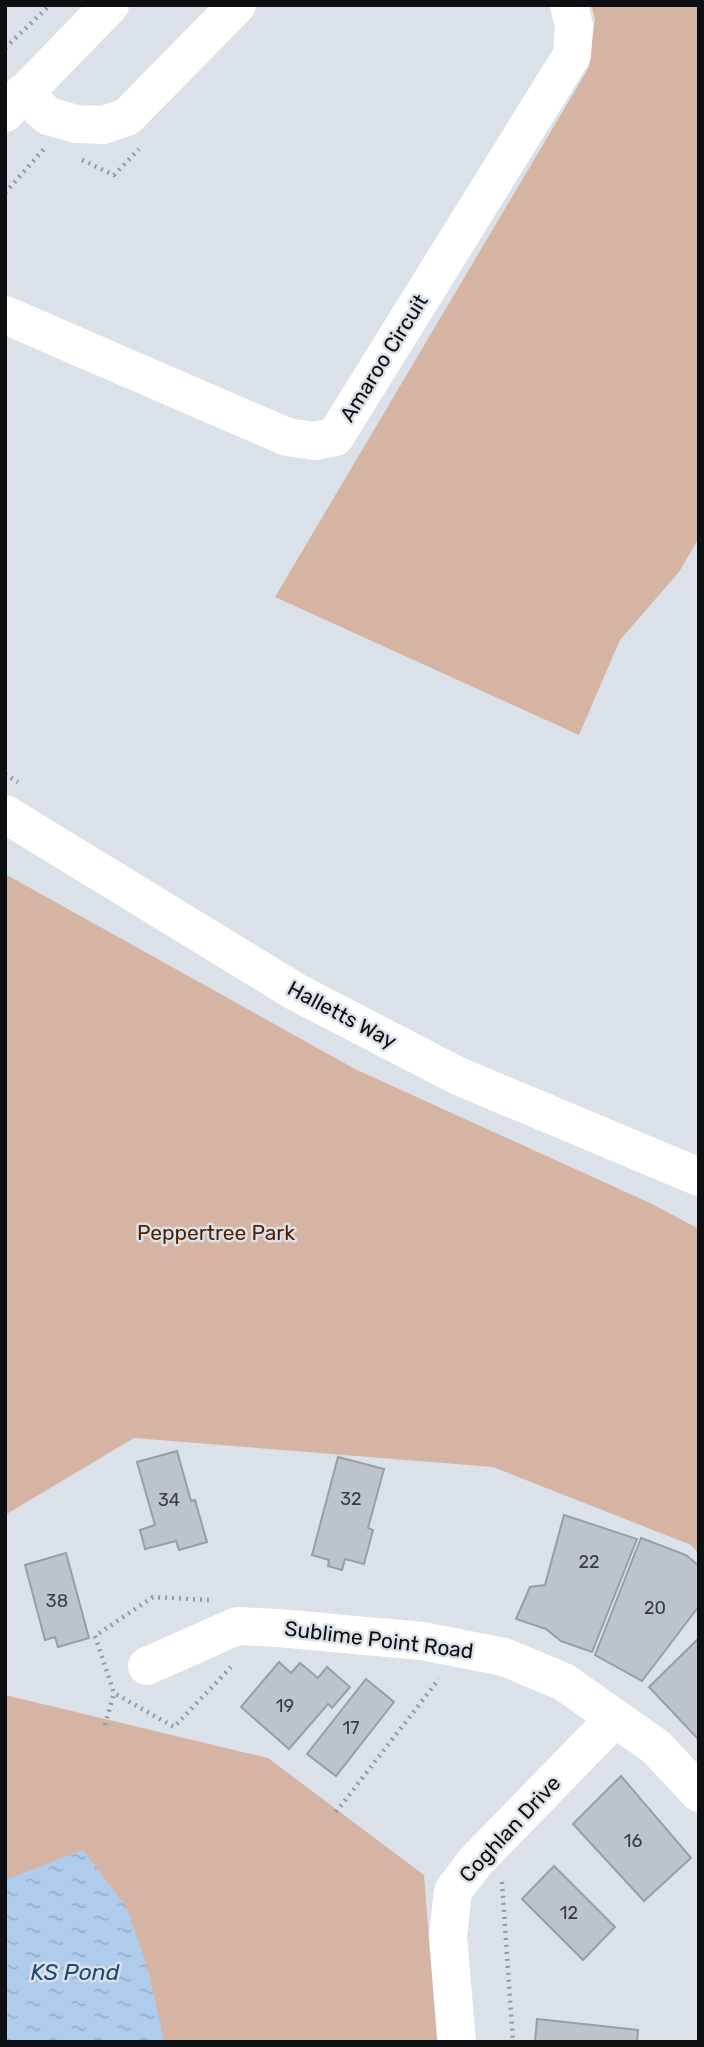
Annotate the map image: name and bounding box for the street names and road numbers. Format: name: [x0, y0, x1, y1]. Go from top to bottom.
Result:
street label: Amaroo Circuit: [334, 289, 433, 426]
street label: Halletts Way: [284, 975, 401, 1054]
street label: Sublime Point Road: [283, 1616, 475, 1663]
street label: Coghlan Drive: [454, 1770, 565, 1887]

